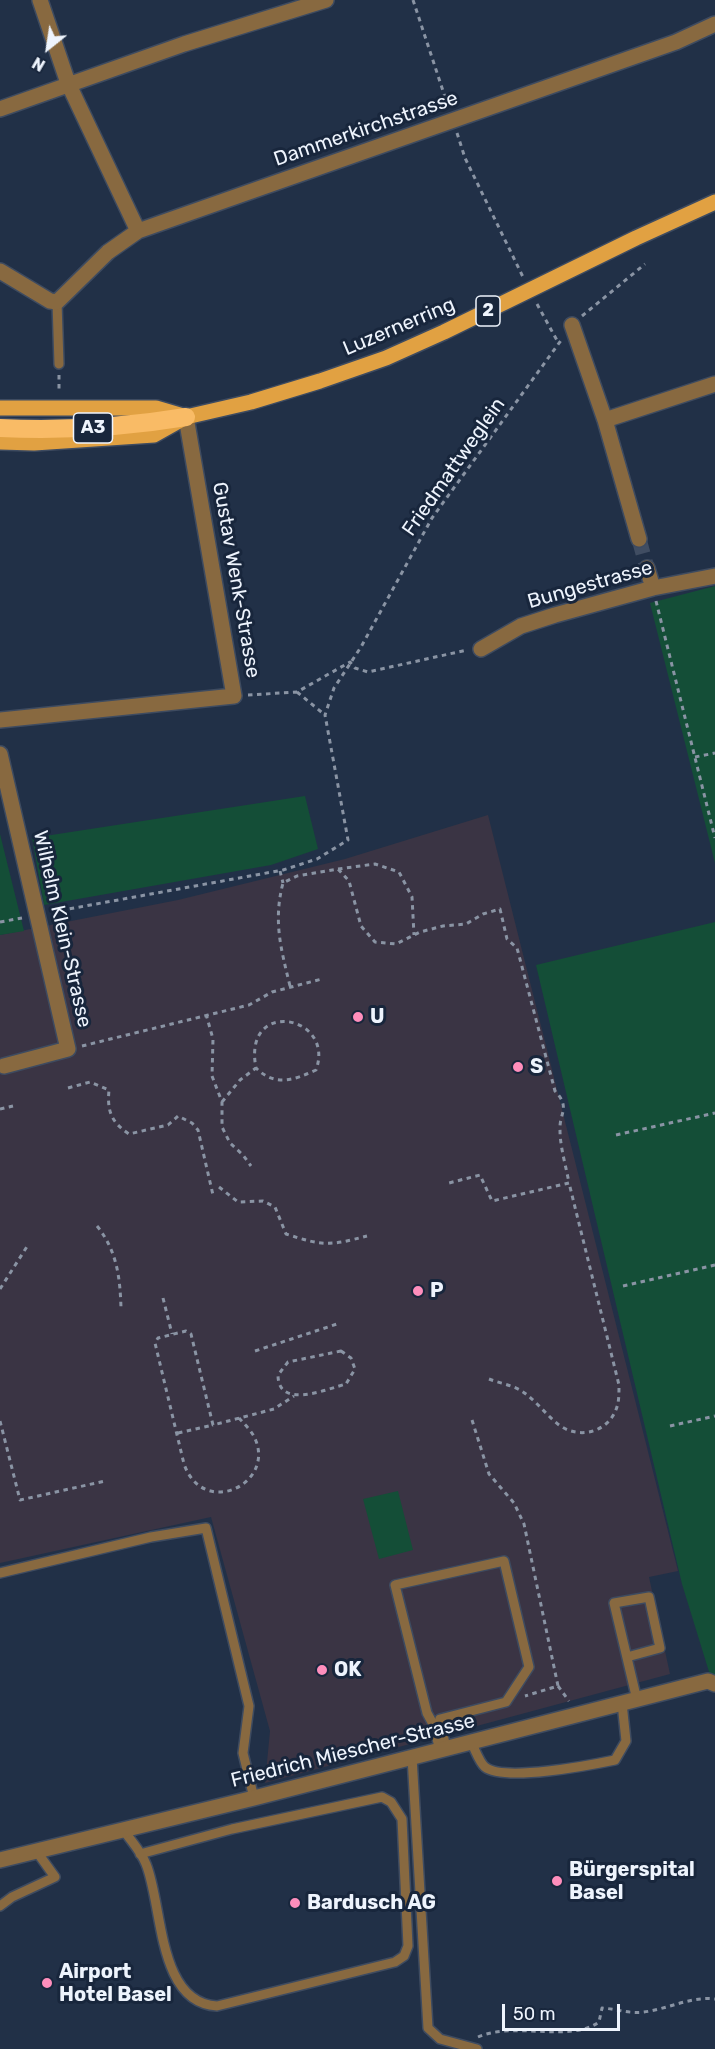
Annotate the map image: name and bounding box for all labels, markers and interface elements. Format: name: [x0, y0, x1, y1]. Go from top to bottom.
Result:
north arrow: [18, 18, 78, 78]
text: N: [29, 53, 48, 75]
street label: Dammerkirchstrasse: [271, 86, 461, 172]
street label: Luzernerring: [339, 293, 459, 361]
road number: 2: [476, 296, 500, 326]
street label: Friedmattweglein: [397, 393, 511, 541]
road number: A3: [74, 413, 112, 443]
street label: Gustav Wenk-Strasse: [207, 480, 265, 680]
street label: Bungestrasse: [525, 556, 655, 614]
street label: Wilhelm Klein-Strasse: [28, 828, 96, 1030]
place label: U: [370, 1005, 384, 1029]
marker: U: [351, 1010, 365, 1024]
place label: S: [530, 1055, 543, 1079]
marker: S: [511, 1060, 525, 1074]
place label: P: [430, 1279, 444, 1303]
marker: P: [411, 1284, 425, 1298]
place label: OK: [334, 1658, 361, 1682]
marker: OK: [315, 1663, 329, 1677]
street label: Friedrich Miescher-Strasse: [229, 1709, 477, 1793]
place label: Bürgerspital Basel: [569, 1858, 695, 1905]
marker: Bürgerspital Basel: [550, 1874, 564, 1888]
place label: Bardusch AG: [307, 1891, 436, 1915]
marker: Bardusch AG: [288, 1896, 302, 1910]
place label: Airport Hotel Basel: [59, 1960, 172, 2007]
marker: Airport Hotel Basel: [40, 1976, 54, 1990]
scale bar: [505, 1992, 624, 2030]
text: 50 m: [513, 2003, 556, 2025]

